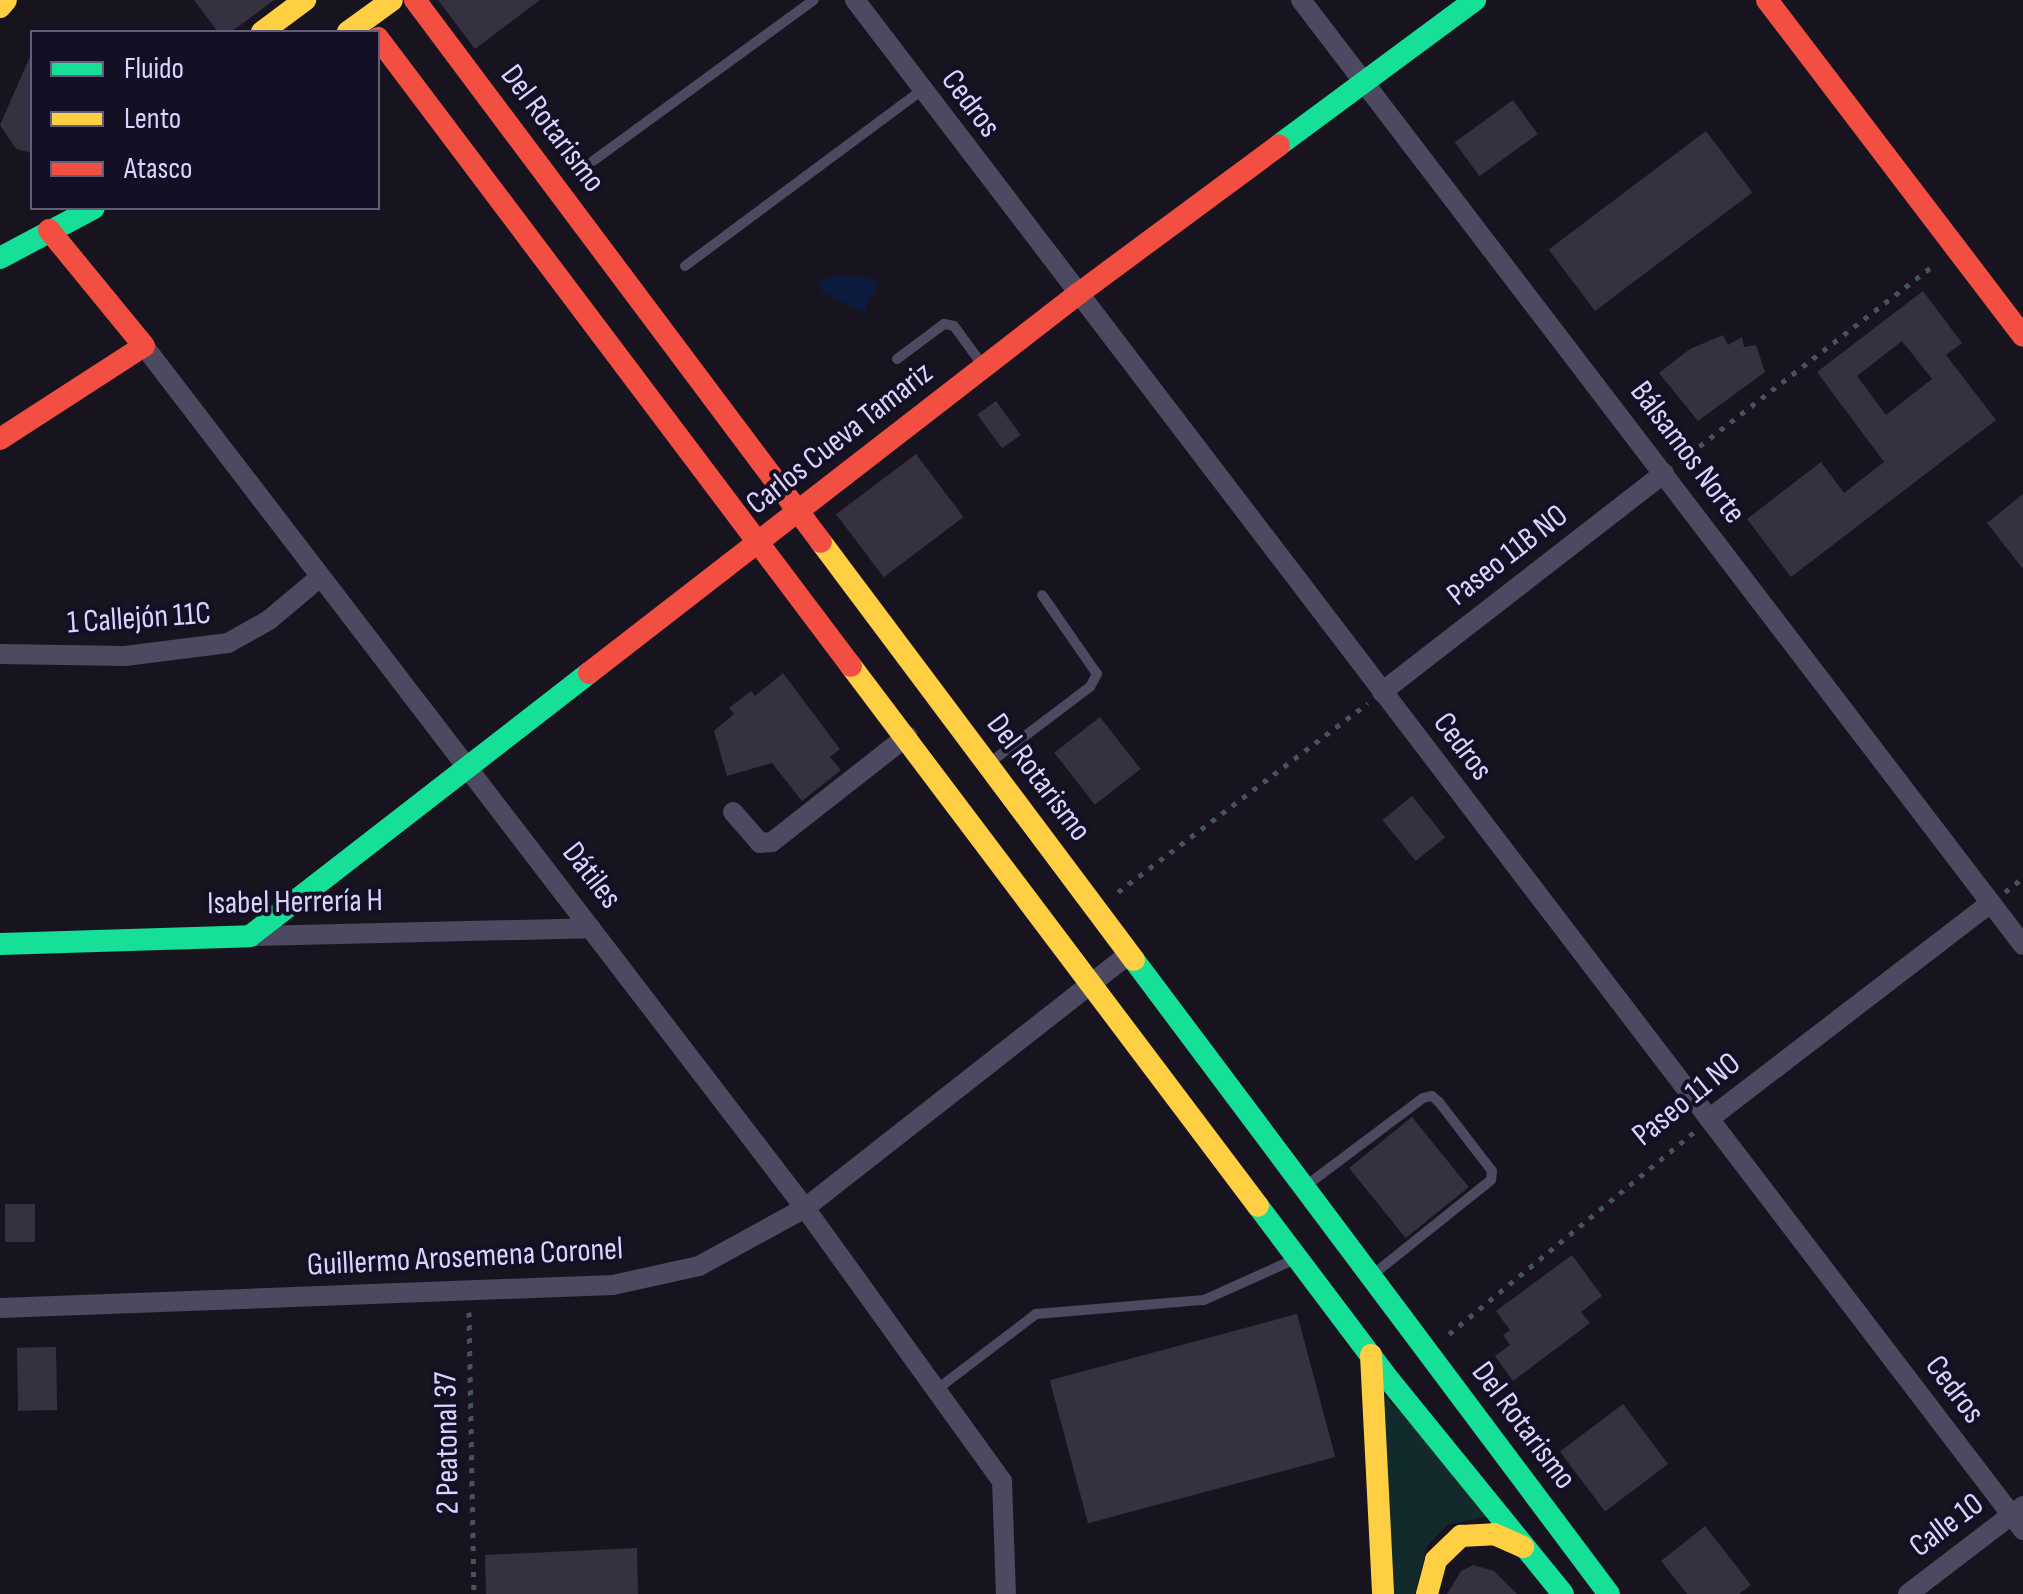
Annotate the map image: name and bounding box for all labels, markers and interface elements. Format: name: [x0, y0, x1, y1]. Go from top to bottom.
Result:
legend: [30, 30, 380, 210]
text: Fluido: [124, 51, 184, 87]
street label: Del Rotarismo: [492, 58, 612, 200]
street label: Cedros: [932, 63, 1008, 145]
text: Lento: [124, 101, 181, 137]
text: Atasco: [124, 151, 193, 187]
street label: Carlos Cueva Tamariz: [739, 354, 941, 524]
street label: Bálsamos Norte: [1621, 374, 1753, 532]
street label: Paseo 11B NO: [1440, 497, 1576, 615]
street label: 1 Callejón 11C: [66, 595, 212, 643]
street label: Cedros: [1424, 706, 1500, 788]
street label: Del Rotarismo: [978, 707, 1098, 849]
street label: Dátiles: [553, 835, 629, 917]
street label: Isabel Herrería H: [207, 882, 383, 924]
street label: Paseo 11 NO: [1625, 1045, 1749, 1155]
street label: Guillermo Arosemena Coronel: [306, 1231, 624, 1285]
street label: Cedros: [1916, 1349, 1992, 1431]
street label: Del Rotarismo: [1463, 1355, 1583, 1497]
street label: 2 Peatonal 37: [428, 1371, 468, 1515]
street label: Calle 10: [1902, 1486, 1992, 1566]

